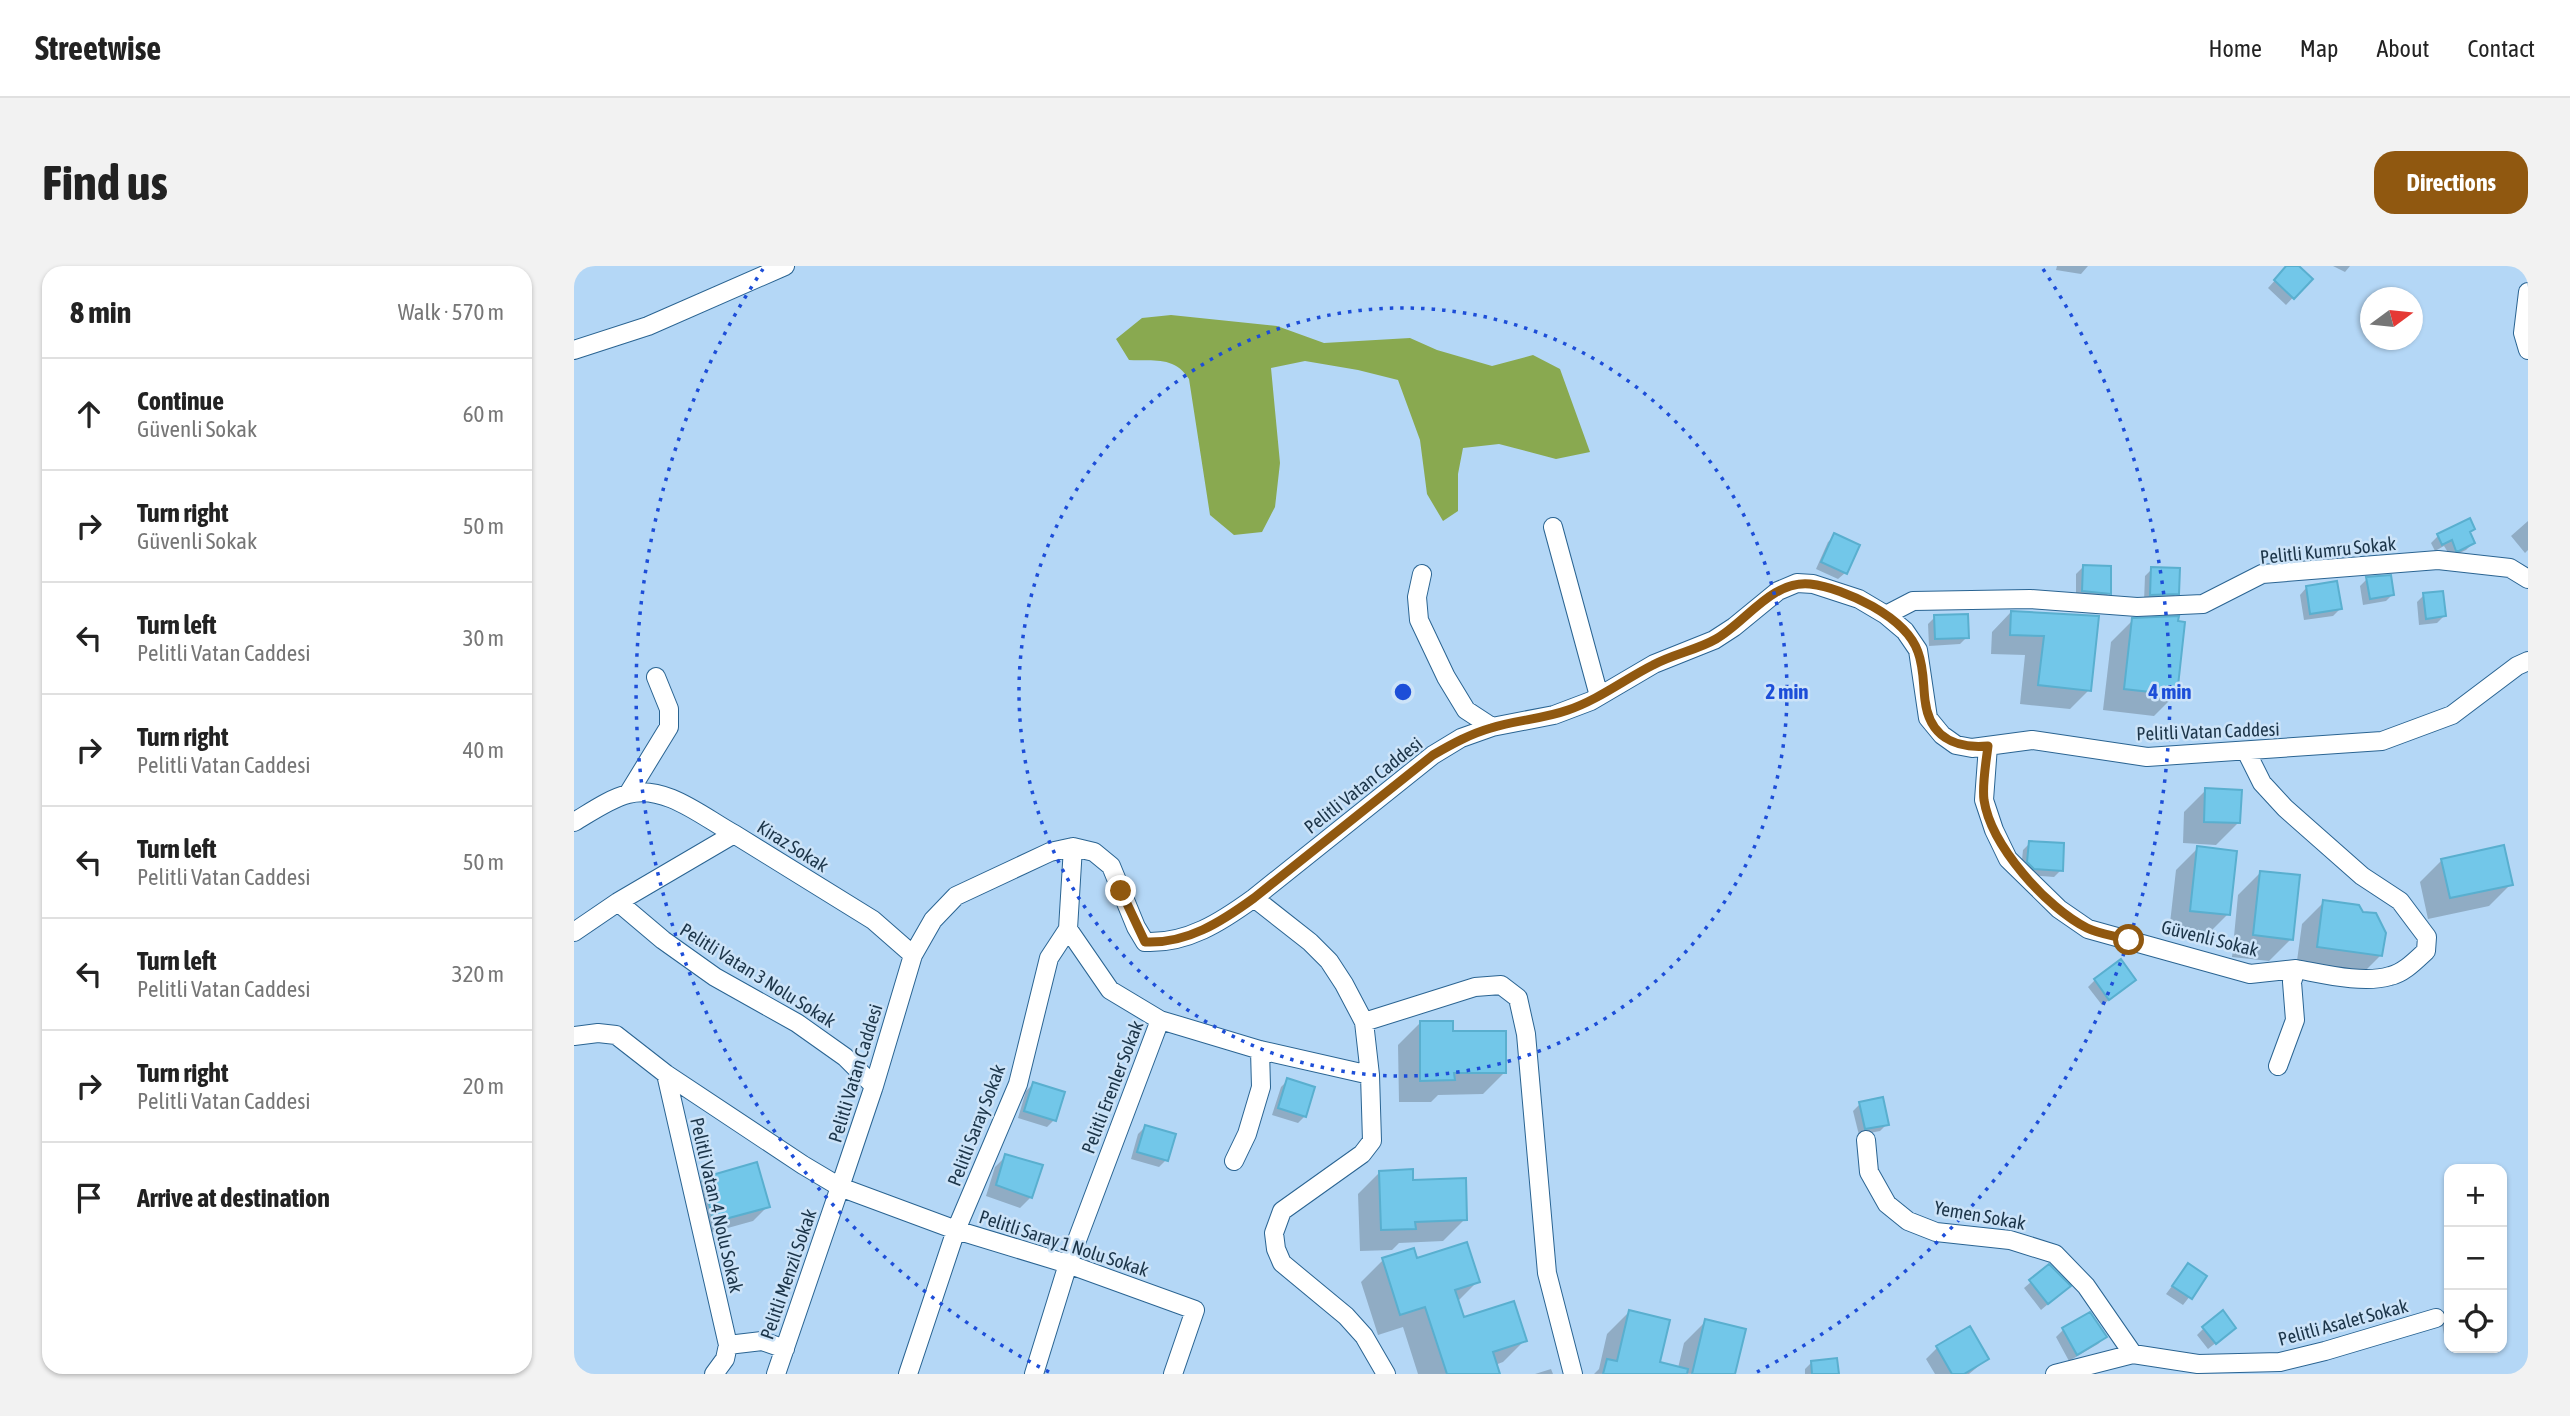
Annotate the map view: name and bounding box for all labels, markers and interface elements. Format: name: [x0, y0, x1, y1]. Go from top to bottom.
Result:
text: Streetwise: [35, 29, 161, 67]
text: Home: [2208, 35, 2262, 62]
text: Map: [2300, 35, 2338, 62]
text: About: [2376, 35, 2429, 62]
text: Contact: [2467, 35, 2535, 62]
button: Directions: [2374, 151, 2528, 214]
text: Find us: [42, 154, 168, 210]
north arrow: [2360, 287, 2423, 350]
text: 8 min: [70, 295, 131, 329]
text: Walk · 570 m: [398, 299, 504, 325]
text: Continue: [137, 386, 224, 416]
icon: ahead: [70, 395, 108, 433]
text: 60 m: [463, 401, 504, 427]
text: Güvenli Sokak: [137, 416, 257, 442]
text: Turn right: [137, 498, 228, 528]
icon: right: [70, 507, 108, 545]
text: 50 m: [463, 513, 504, 539]
text: Güvenli Sokak: [137, 528, 257, 554]
street label: Pelitli Kumru Sokak: [2259, 532, 2398, 568]
text: Turn left: [137, 610, 217, 640]
icon: left: [70, 619, 108, 657]
text: 30 m: [463, 625, 504, 651]
text: Pelitli Vatan Caddesi: [137, 640, 311, 666]
text: 2 min: [1766, 679, 1808, 703]
text: 4 min: [2148, 679, 2191, 703]
centre of rings: [1391, 680, 1415, 704]
street label: Pelitli Vatan Caddesi: [2136, 718, 2280, 744]
text: Turn right: [137, 722, 228, 752]
icon: right: [70, 731, 108, 769]
street label: Pelitli Vatan Caddesi: [1300, 732, 1426, 838]
text: 40 m: [463, 737, 504, 763]
text: Pelitli Vatan Caddesi: [137, 752, 311, 778]
street label: Kiraz Sokak: [753, 816, 833, 877]
text: Turn left: [137, 834, 217, 864]
icon: left: [70, 843, 108, 881]
text: 50 m: [463, 849, 504, 875]
text: Pelitli Vatan Caddesi: [137, 864, 311, 890]
route end: [1105, 875, 1136, 906]
street label: Güvenli Sokak: [2159, 915, 2261, 961]
street label: Pelitli Vatan 3 Nolu Sokak: [676, 918, 840, 1032]
route start: [2113, 924, 2144, 955]
text: Turn left: [137, 946, 217, 976]
icon: left: [70, 955, 108, 993]
text: 320 m: [452, 961, 504, 987]
text: Pelitli Vatan Caddesi: [137, 976, 311, 1002]
street label: Pelitli Vatan Caddesi: [824, 1001, 886, 1145]
street label: Pelitli Erenler Sokak: [1077, 1017, 1148, 1156]
text: Turn right: [137, 1058, 228, 1088]
street label: Pelitli Saray Sokak: [943, 1061, 1010, 1189]
icon: right: [70, 1067, 108, 1105]
text: 20 m: [463, 1073, 504, 1099]
text: Pelitli Vatan Caddesi: [137, 1088, 311, 1114]
street label: Pelitli Vatan 4 Nolu Sokak: [686, 1115, 748, 1295]
map controls: [2444, 1164, 2507, 1353]
button: +: [2444, 1164, 2507, 1227]
icon: arrive: [70, 1179, 108, 1217]
text: Arrive at destination: [137, 1183, 330, 1213]
street label: Yemen Sokak: [1933, 1196, 2028, 1234]
street label: Pelitli Menzil Sokak: [755, 1205, 821, 1342]
street label: Pelitli Saray 1 Nolu Sokak: [976, 1205, 1152, 1281]
button: −: [2444, 1227, 2507, 1290]
button: locate: [2444, 1290, 2507, 1353]
street label: Pelitli Asalet Sokak: [2276, 1294, 2411, 1350]

